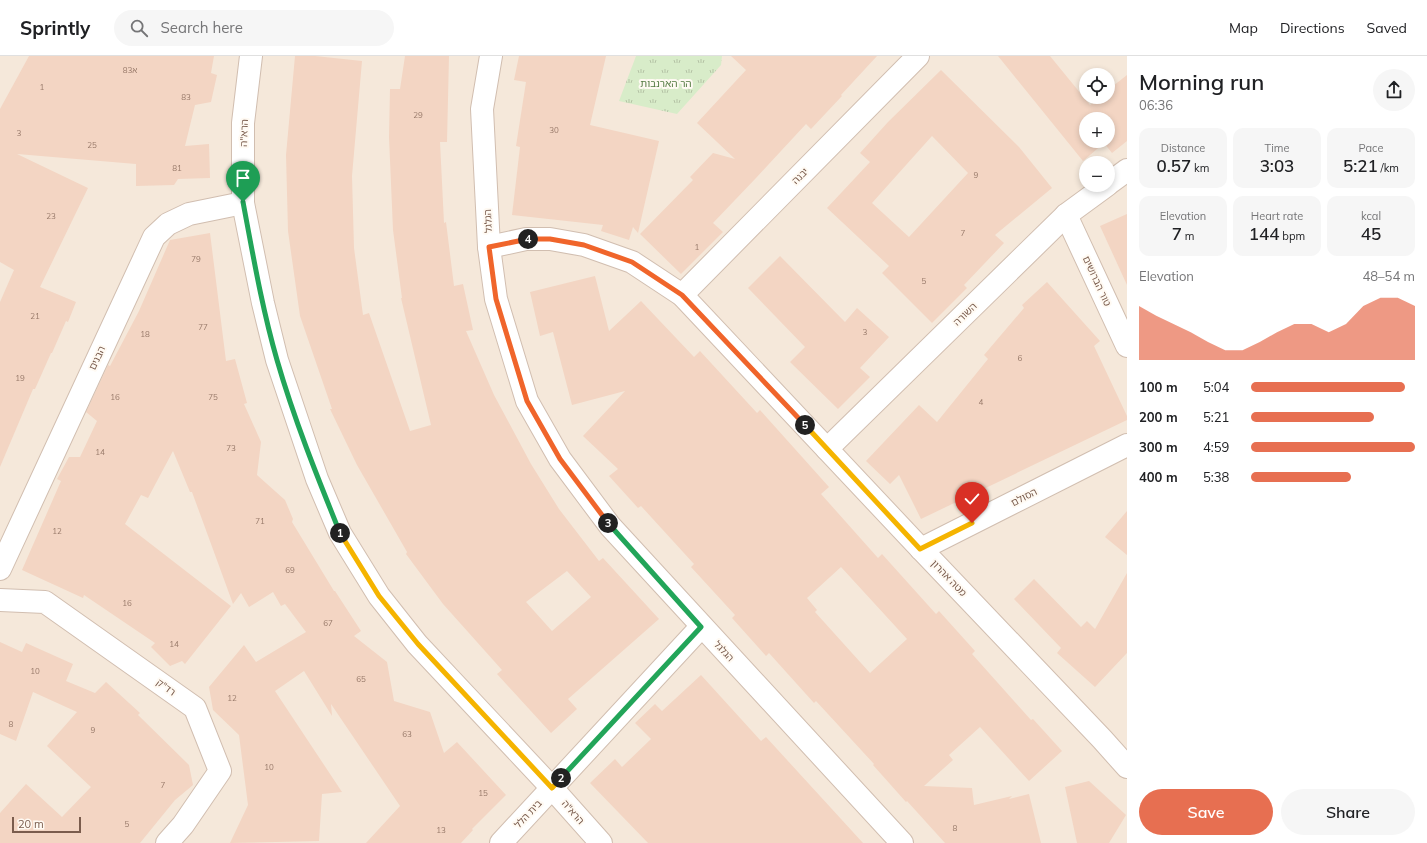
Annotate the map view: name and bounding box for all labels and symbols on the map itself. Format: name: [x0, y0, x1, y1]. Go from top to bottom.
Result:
house number: 83א: [123, 65, 137, 75]
park label: הר הארנבות: [640, 77, 692, 90]
house number: 1: [40, 82, 45, 92]
house number: 83: [181, 92, 191, 102]
house number: 29: [413, 110, 423, 120]
street label: הרא"ה: [237, 119, 251, 147]
house number: 30: [549, 125, 559, 135]
house number: 3: [17, 128, 22, 138]
house number: 25: [87, 140, 97, 150]
pin: [226, 161, 260, 202]
house number: 81: [172, 163, 182, 173]
street label: יבנה: [789, 165, 811, 187]
house number: 9: [974, 170, 979, 180]
street label: הגלגל: [481, 209, 495, 233]
house number: 23: [46, 211, 56, 221]
house number: 7: [961, 228, 966, 238]
pin: 4: [518, 229, 538, 249]
house number: 1: [695, 242, 700, 252]
house number: 79: [191, 254, 201, 264]
street label: טור הברושים: [1080, 254, 1114, 308]
house number: 5: [922, 276, 927, 286]
street label: השורה: [950, 300, 980, 328]
house number: 21: [30, 311, 40, 321]
house number: 77: [198, 322, 208, 332]
house number: 3: [863, 327, 868, 337]
house number: 18: [140, 329, 150, 339]
street label: הבנים: [86, 344, 108, 372]
house number: 6: [1018, 353, 1023, 363]
house number: 19: [15, 373, 25, 383]
house number: 16: [110, 392, 120, 402]
house number: 75: [208, 392, 218, 402]
house number: 4: [979, 397, 984, 407]
pin: 5: [795, 415, 815, 435]
house number: 73: [226, 443, 236, 453]
house number: 14: [95, 447, 105, 457]
pin: [955, 482, 989, 523]
street label: הסולם: [1009, 485, 1039, 509]
pin: 3: [598, 513, 618, 533]
house number: 71: [255, 516, 265, 526]
pin: 1: [330, 523, 350, 543]
house number: 12: [52, 526, 62, 536]
street label: מטה אהרון: [928, 557, 970, 599]
house number: 69: [285, 565, 295, 575]
house number: 16: [122, 598, 132, 608]
house number: 67: [323, 618, 333, 628]
street label: הגלגל: [711, 638, 737, 664]
house number: 14: [169, 639, 179, 649]
house number: 10: [30, 666, 40, 676]
house number: 65: [356, 674, 366, 684]
street label: רד"ק: [154, 676, 178, 698]
house number: 12: [227, 693, 237, 703]
house number: 8: [9, 719, 14, 729]
house number: 9: [91, 725, 96, 735]
house number: 63: [402, 729, 412, 739]
house number: 10: [264, 762, 274, 772]
pin: 2: [551, 768, 571, 788]
house number: 7: [161, 780, 166, 790]
house number: 15: [478, 788, 488, 798]
street label: בית הלל: [511, 797, 545, 831]
street label: הרא"ה: [559, 797, 587, 827]
scale bar: [12, 815, 81, 834]
house number: 5: [125, 819, 130, 829]
house number: 8: [953, 823, 958, 833]
house number: 13: [436, 825, 446, 835]

